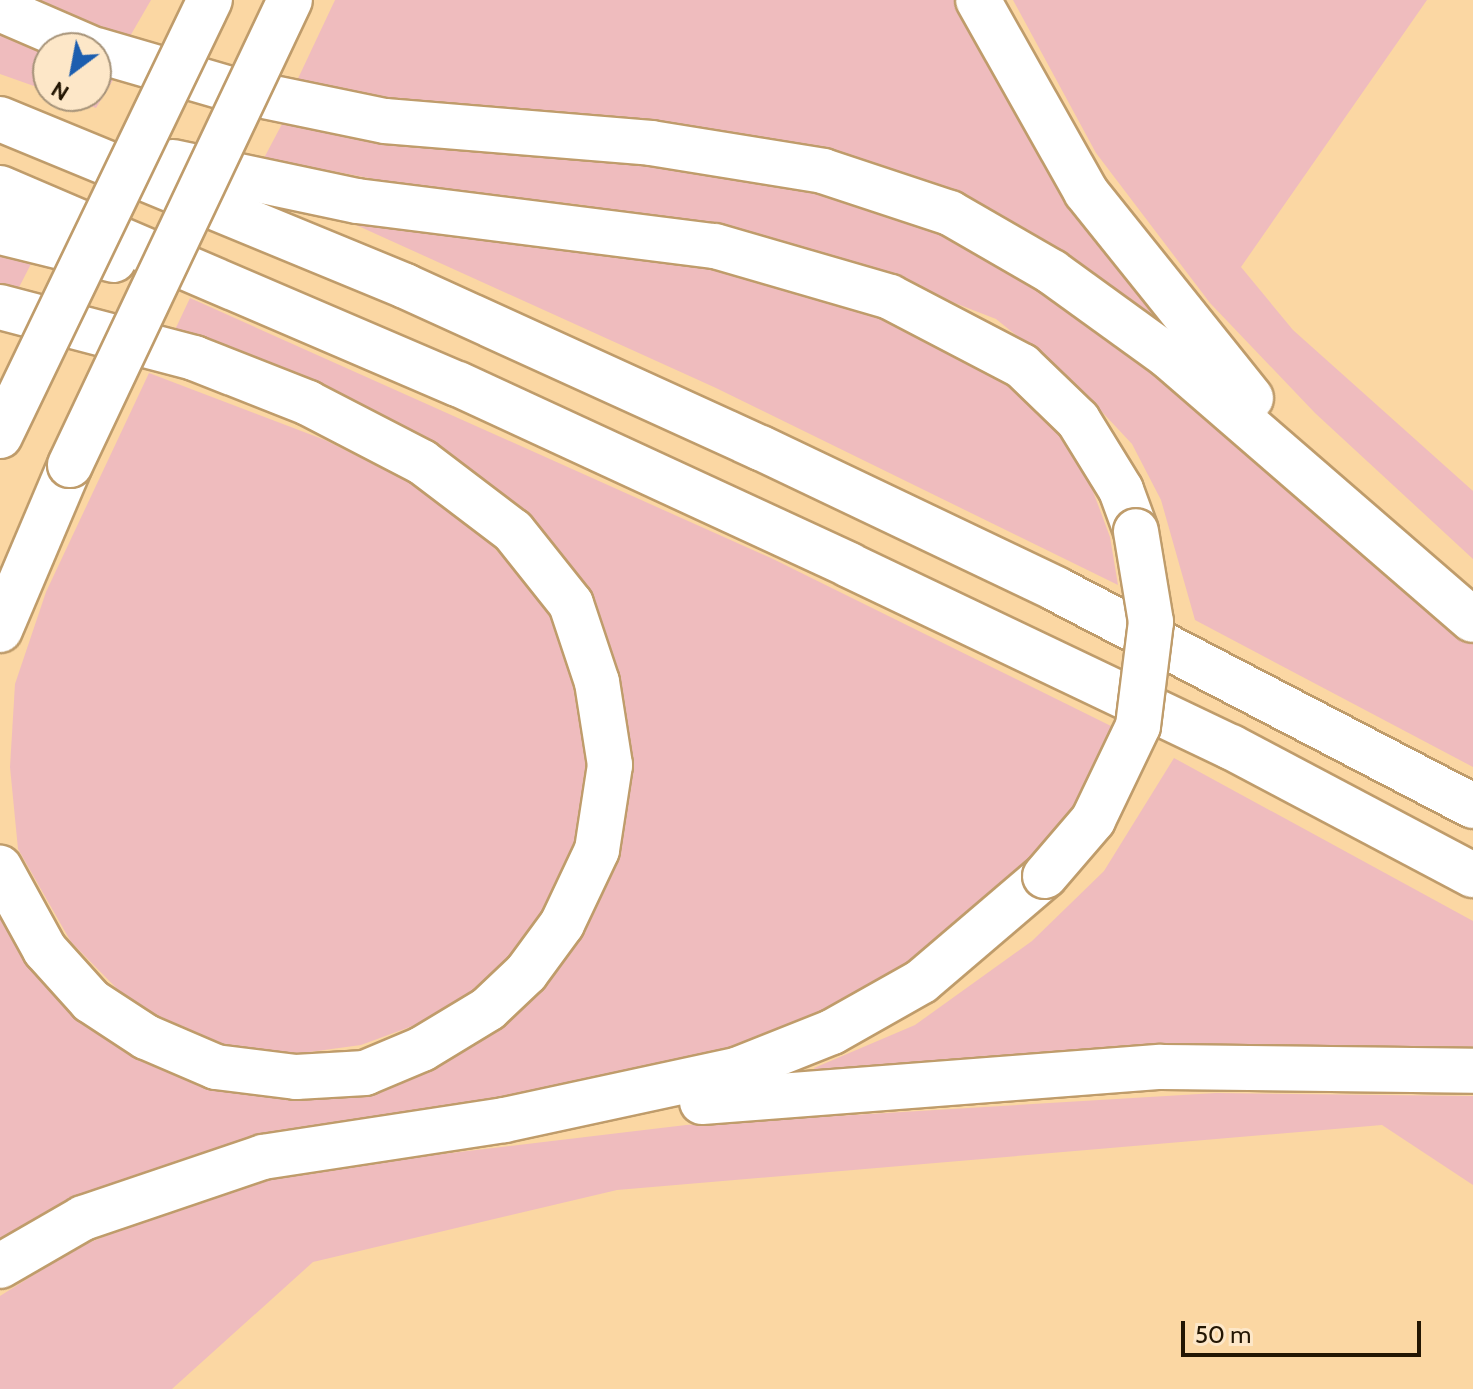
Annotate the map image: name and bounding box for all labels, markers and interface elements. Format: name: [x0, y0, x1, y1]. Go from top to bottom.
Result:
north arrow: [32, 32, 112, 112]
text: N: [46, 76, 74, 107]
scale bar: [1185, 1305, 1425, 1355]
text: 50 m: [1195, 1320, 1251, 1349]

